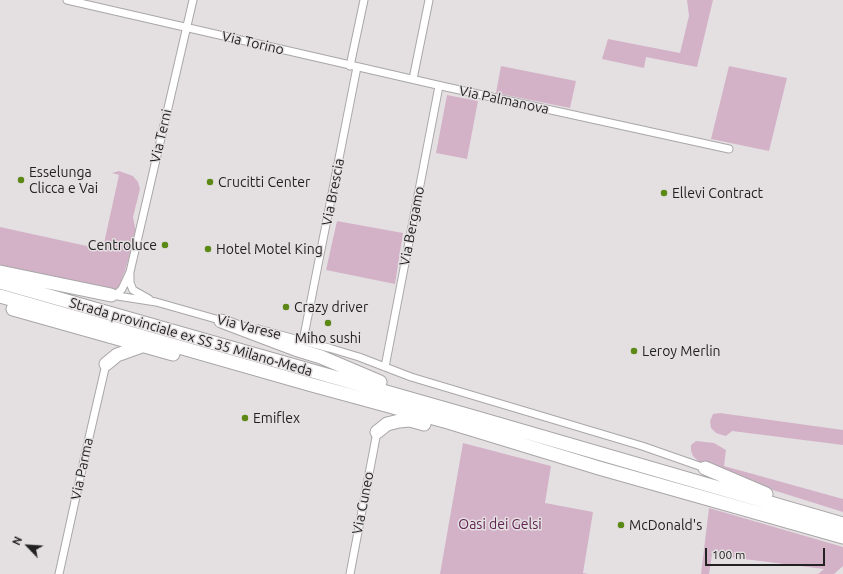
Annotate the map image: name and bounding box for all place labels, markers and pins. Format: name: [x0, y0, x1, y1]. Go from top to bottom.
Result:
place label: Esselunga Clicca e Vai: [29, 164, 98, 196]
place label: Crucitti Center: [218, 174, 310, 190]
marker: Esselunga Clicca e Vai: [16, 175, 26, 185]
marker: Crucitti Center: [205, 177, 215, 187]
place label: Ellevi Contract: [672, 185, 763, 201]
marker: Ellevi Contract: [659, 188, 669, 198]
place label: Centroluce: [88, 237, 157, 253]
marker: Centroluce: [160, 240, 170, 250]
place label: Hotel Motel King: [216, 241, 323, 257]
marker: Hotel Motel King: [203, 244, 213, 254]
place label: Crazy driver: [294, 299, 368, 315]
marker: Crazy driver: [281, 302, 291, 312]
marker: Miho sushi: [323, 318, 333, 328]
place label: Miho sushi: [295, 330, 361, 346]
place label: Leroy Merlin: [642, 343, 721, 359]
marker: Leroy Merlin: [629, 346, 639, 356]
place label: Emiflex: [253, 410, 300, 426]
marker: Emiflex: [240, 413, 250, 423]
place label: McDonald's: [629, 517, 702, 533]
marker: McDonald's: [616, 520, 626, 530]

